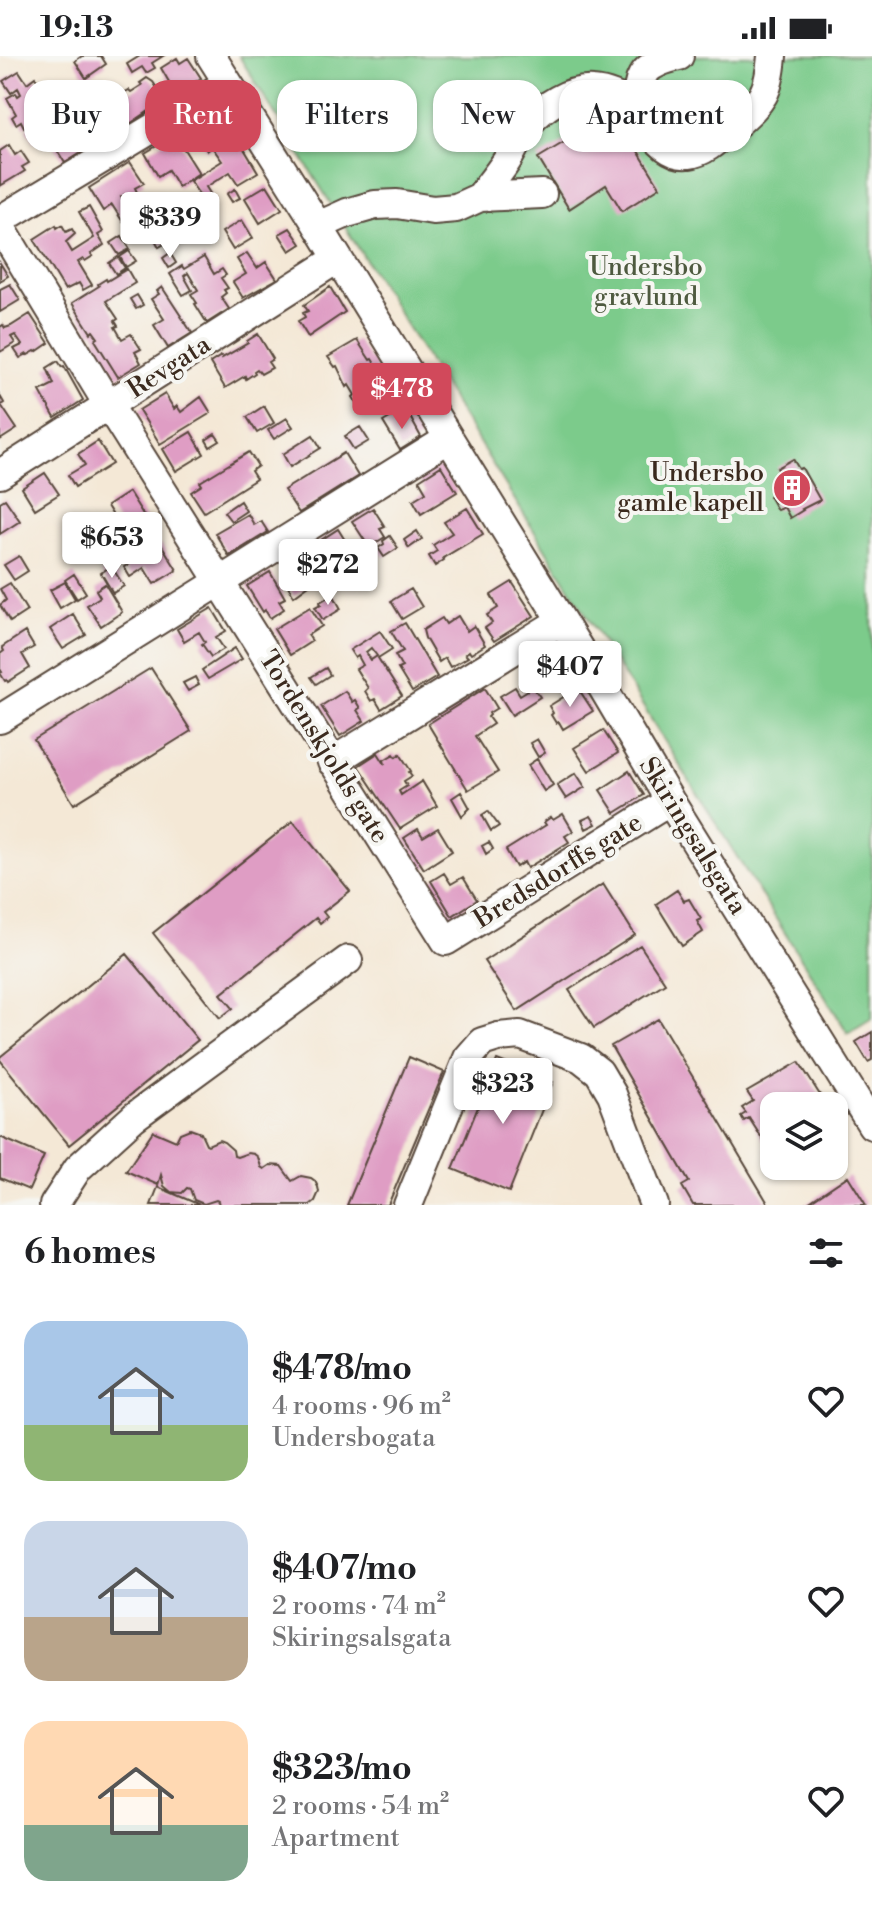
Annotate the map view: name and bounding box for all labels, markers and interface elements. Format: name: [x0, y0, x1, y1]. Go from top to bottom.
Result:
text: 19:13: [40, 9, 114, 47]
chip: Buy: [24, 80, 129, 152]
chip: Rent: [145, 80, 261, 152]
chip: Filters: [277, 80, 417, 152]
chip: New: [433, 80, 543, 152]
chip: Apartment: [559, 80, 752, 152]
pin: $339: [123, 192, 217, 260]
text: $339: [138, 202, 202, 234]
park label: Undersbo gravlund: [589, 251, 703, 313]
street label: Revgata: [121, 328, 217, 406]
pin: $478: [355, 363, 449, 431]
text: $478: [370, 373, 434, 405]
place label: Undersbo gamle kapell: [617, 457, 764, 519]
building icon: Undersbo gamle kapell: [771, 467, 813, 509]
pin: $653: [65, 512, 159, 580]
text: $653: [80, 522, 144, 554]
pin: $272: [281, 539, 375, 607]
text: $272: [297, 549, 359, 581]
pin: $407: [523, 641, 617, 709]
street label: Tordenskjolds gate: [252, 645, 396, 849]
text: $407: [537, 651, 603, 683]
street label: Skiringsalsgata: [632, 751, 755, 921]
street label: Bredsdorffs gate: [467, 806, 648, 936]
pin: $323: [456, 1058, 550, 1126]
text: $323: [472, 1068, 535, 1100]
map controls: [760, 1092, 848, 1180]
button: layers: [760, 1092, 848, 1180]
icon: filters: [804, 1231, 848, 1275]
text: 6 homes: [24, 1232, 156, 1274]
text: $478/mo: [272, 1348, 412, 1390]
icon: home: [88, 1353, 184, 1449]
icon: heart: [804, 1379, 848, 1423]
text: 4 rooms · 96 m²: [272, 1390, 451, 1422]
text: Undersbogata: [272, 1422, 435, 1454]
text: $407/mo: [272, 1548, 417, 1590]
icon: home: [88, 1553, 184, 1649]
icon: heart: [804, 1579, 848, 1623]
text: 2 rooms · 74 m²: [272, 1590, 446, 1622]
text: Skiringsalsgata: [272, 1622, 451, 1654]
text: $323/mo: [272, 1748, 412, 1790]
icon: home: [88, 1753, 184, 1849]
icon: heart: [804, 1779, 848, 1823]
text: 2 rooms · 54 m²: [272, 1790, 449, 1822]
text: Apartment: [272, 1822, 400, 1854]

